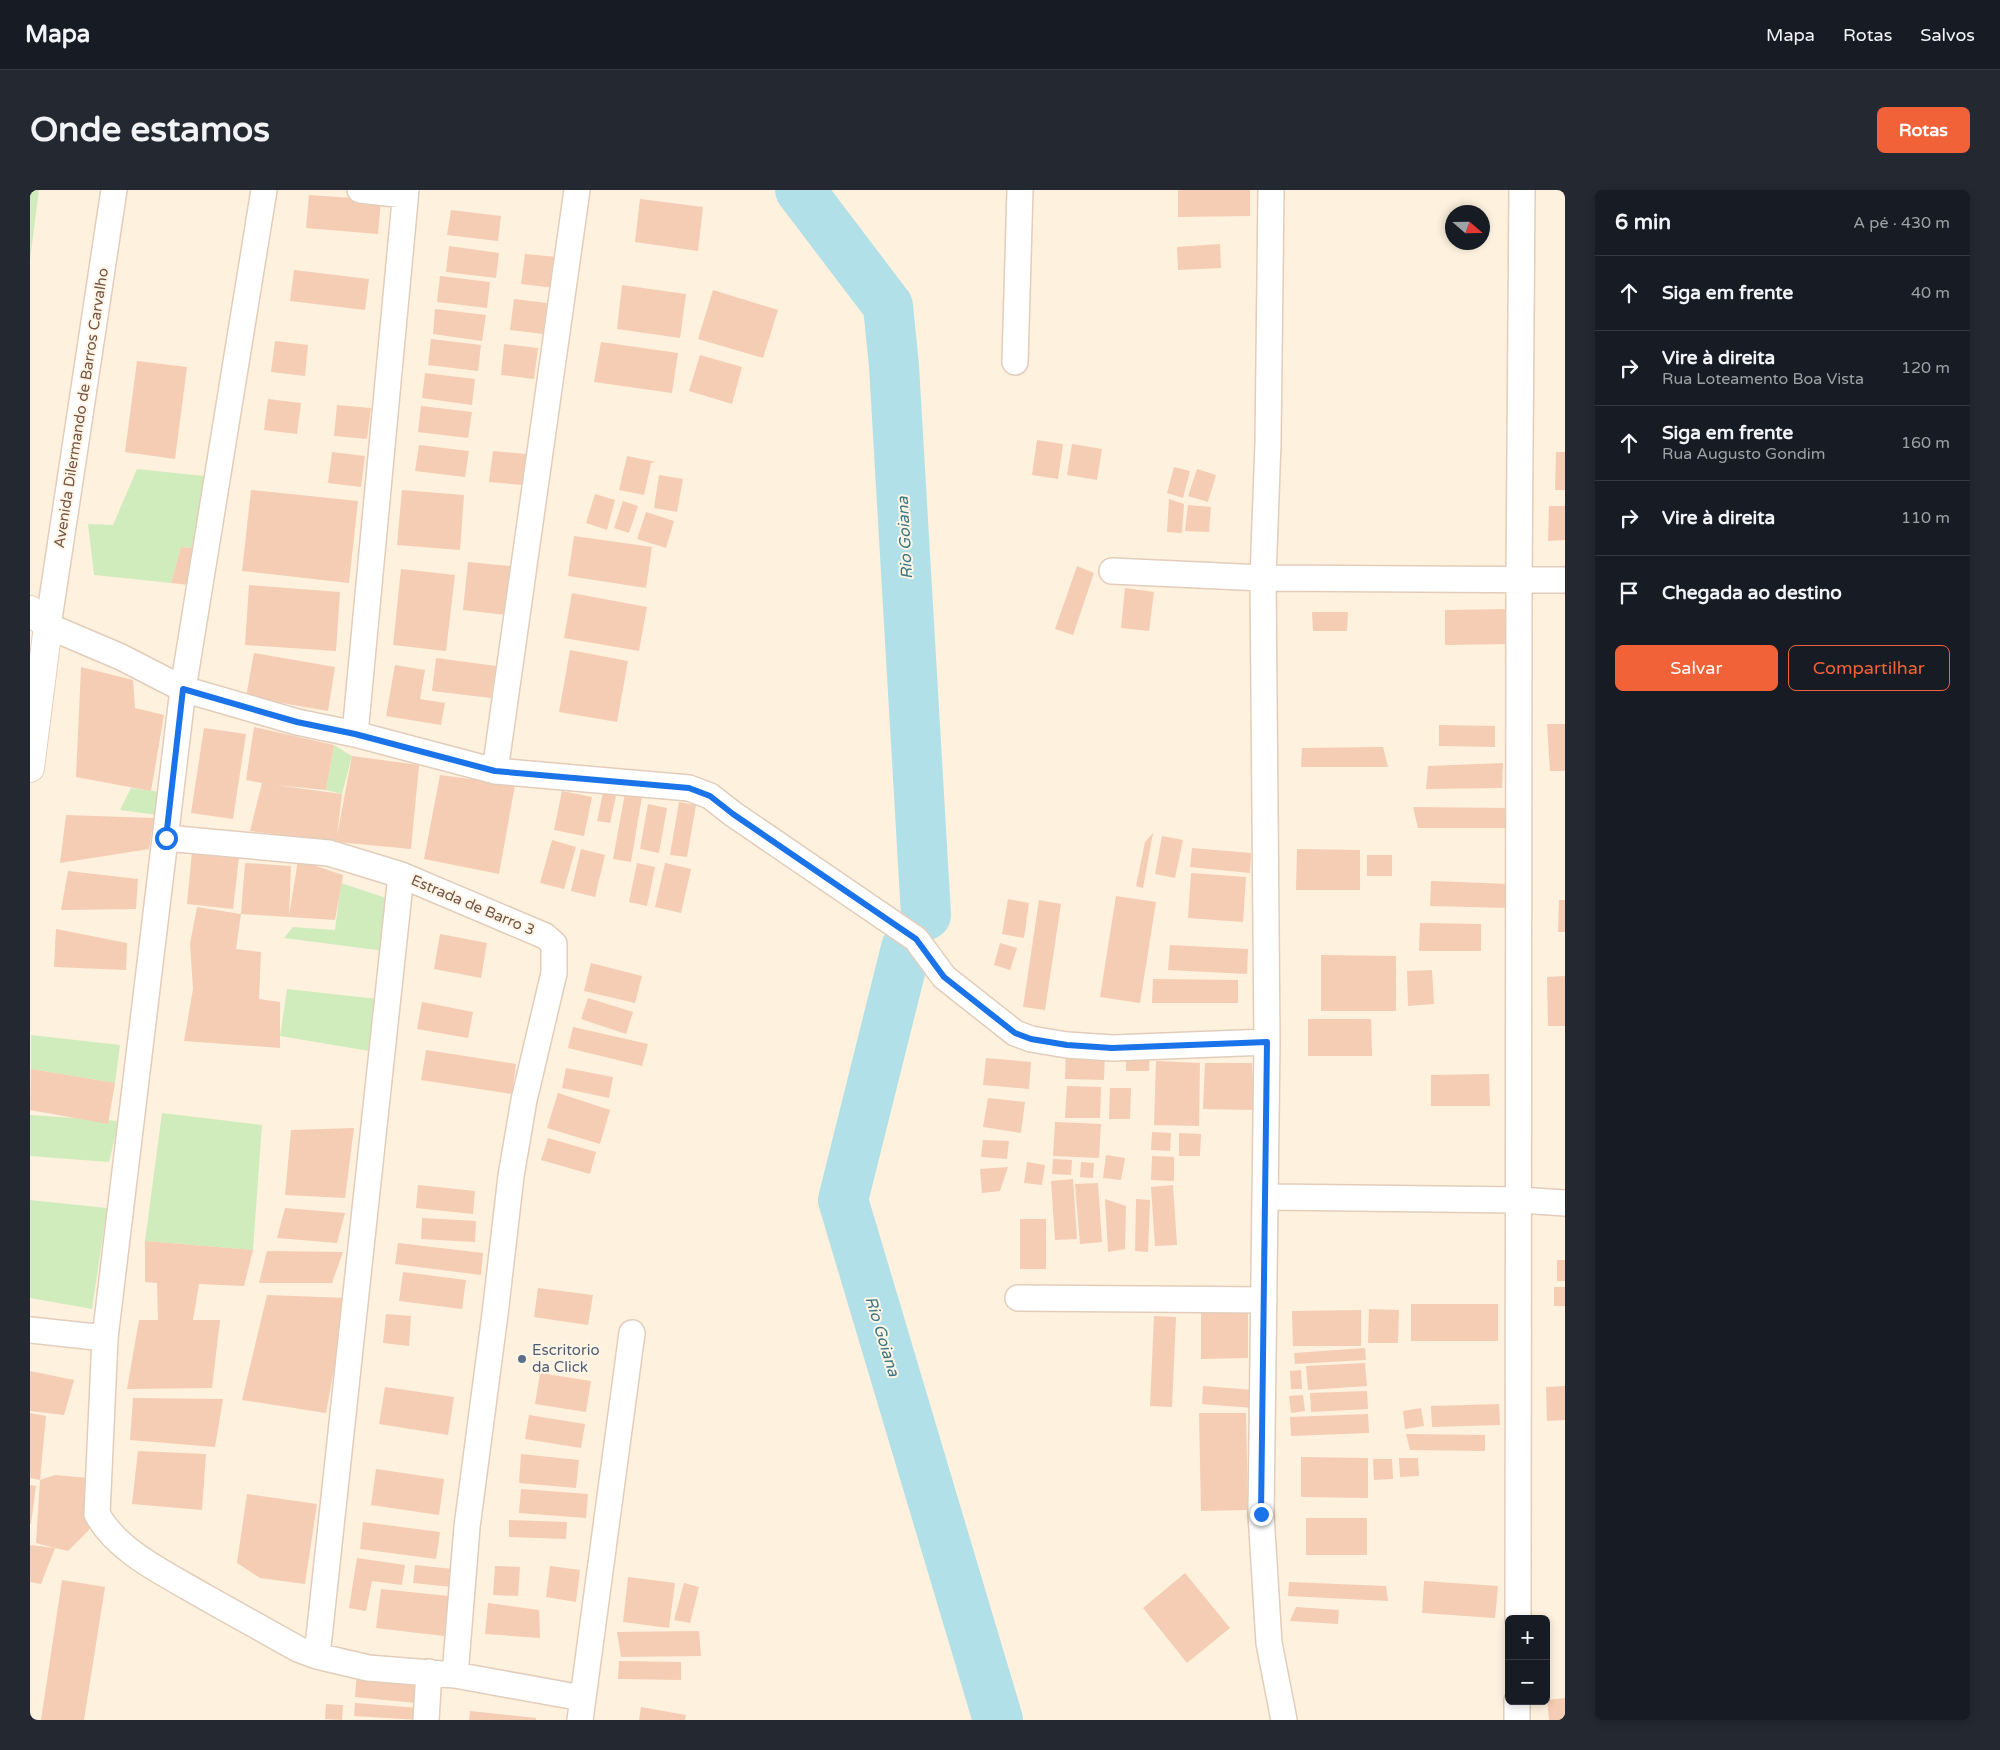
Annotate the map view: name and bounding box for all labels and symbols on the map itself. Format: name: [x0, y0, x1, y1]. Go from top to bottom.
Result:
north arrow: [1445, 205, 1490, 250]
street label: Avenida Dilermando de Barros Carvalho: [50, 267, 112, 549]
water label: Rio Goiana: [893, 495, 917, 580]
route start: [155, 827, 178, 850]
street label: Estrada de Barro 3: [408, 871, 538, 939]
water label: Rio Goiana: [860, 1294, 904, 1380]
place label: Escritorio da Click: [532, 1341, 600, 1376]
marker: Escritorio da Click: [516, 1353, 528, 1365]
route end: [1250, 1503, 1273, 1526]

